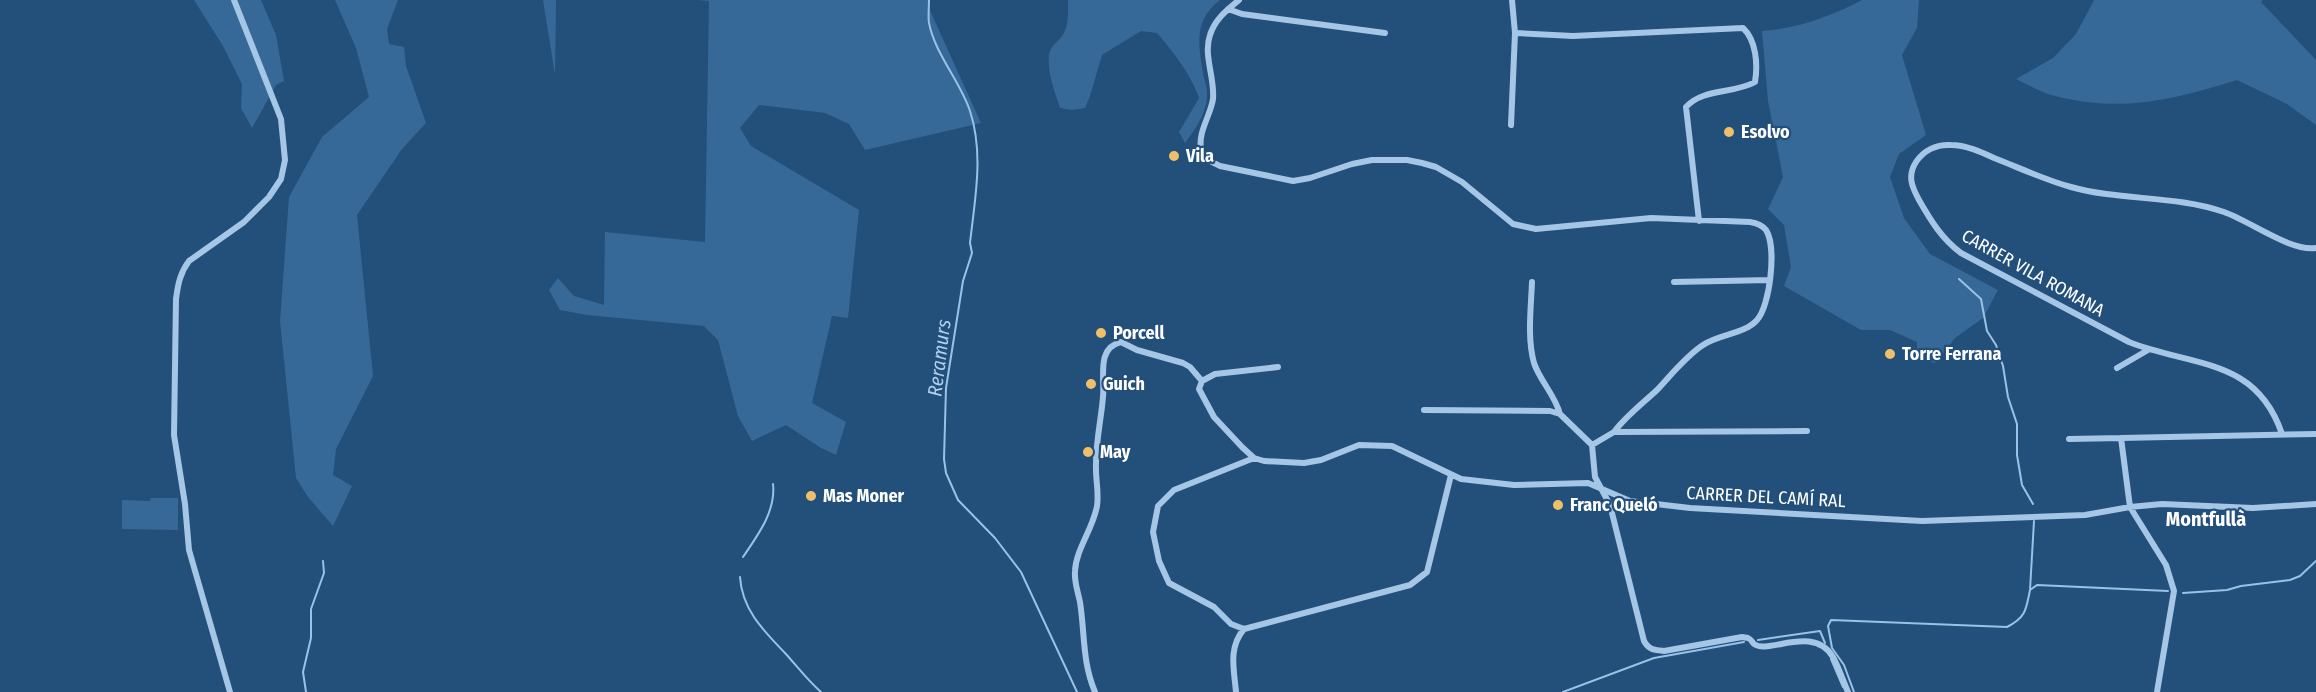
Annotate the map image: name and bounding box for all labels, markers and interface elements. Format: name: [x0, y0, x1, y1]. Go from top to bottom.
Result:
place label: Esolvo: [1741, 121, 1790, 143]
marker: Esolvo: [1722, 125, 1736, 139]
place label: Vila: [1185, 145, 1214, 167]
marker: Vila: [1167, 149, 1181, 163]
street label: CARRER VILA ROMANA: [1958, 225, 2109, 322]
water label: Reramurs: [922, 318, 956, 398]
place label: Porcell: [1113, 322, 1164, 344]
marker: Porcell: [1094, 326, 1108, 340]
place label: Torre Ferrana: [1902, 343, 2001, 365]
marker: Torre Ferrana: [1883, 347, 1897, 361]
place label: Guich: [1103, 373, 1145, 395]
marker: Guich: [1084, 377, 1098, 391]
place label: May: [1100, 441, 1131, 463]
marker: May: [1081, 445, 1095, 459]
street label: CARRER DEL CAMÍ RAL: [1686, 481, 1846, 512]
place label: Mas Moner: [823, 485, 905, 507]
marker: Mas Moner: [804, 489, 818, 503]
place label: Franc Queló: [1570, 494, 1658, 516]
marker: Franc Queló: [1551, 498, 1565, 512]
district label: Montfullà: [2166, 507, 2246, 531]

